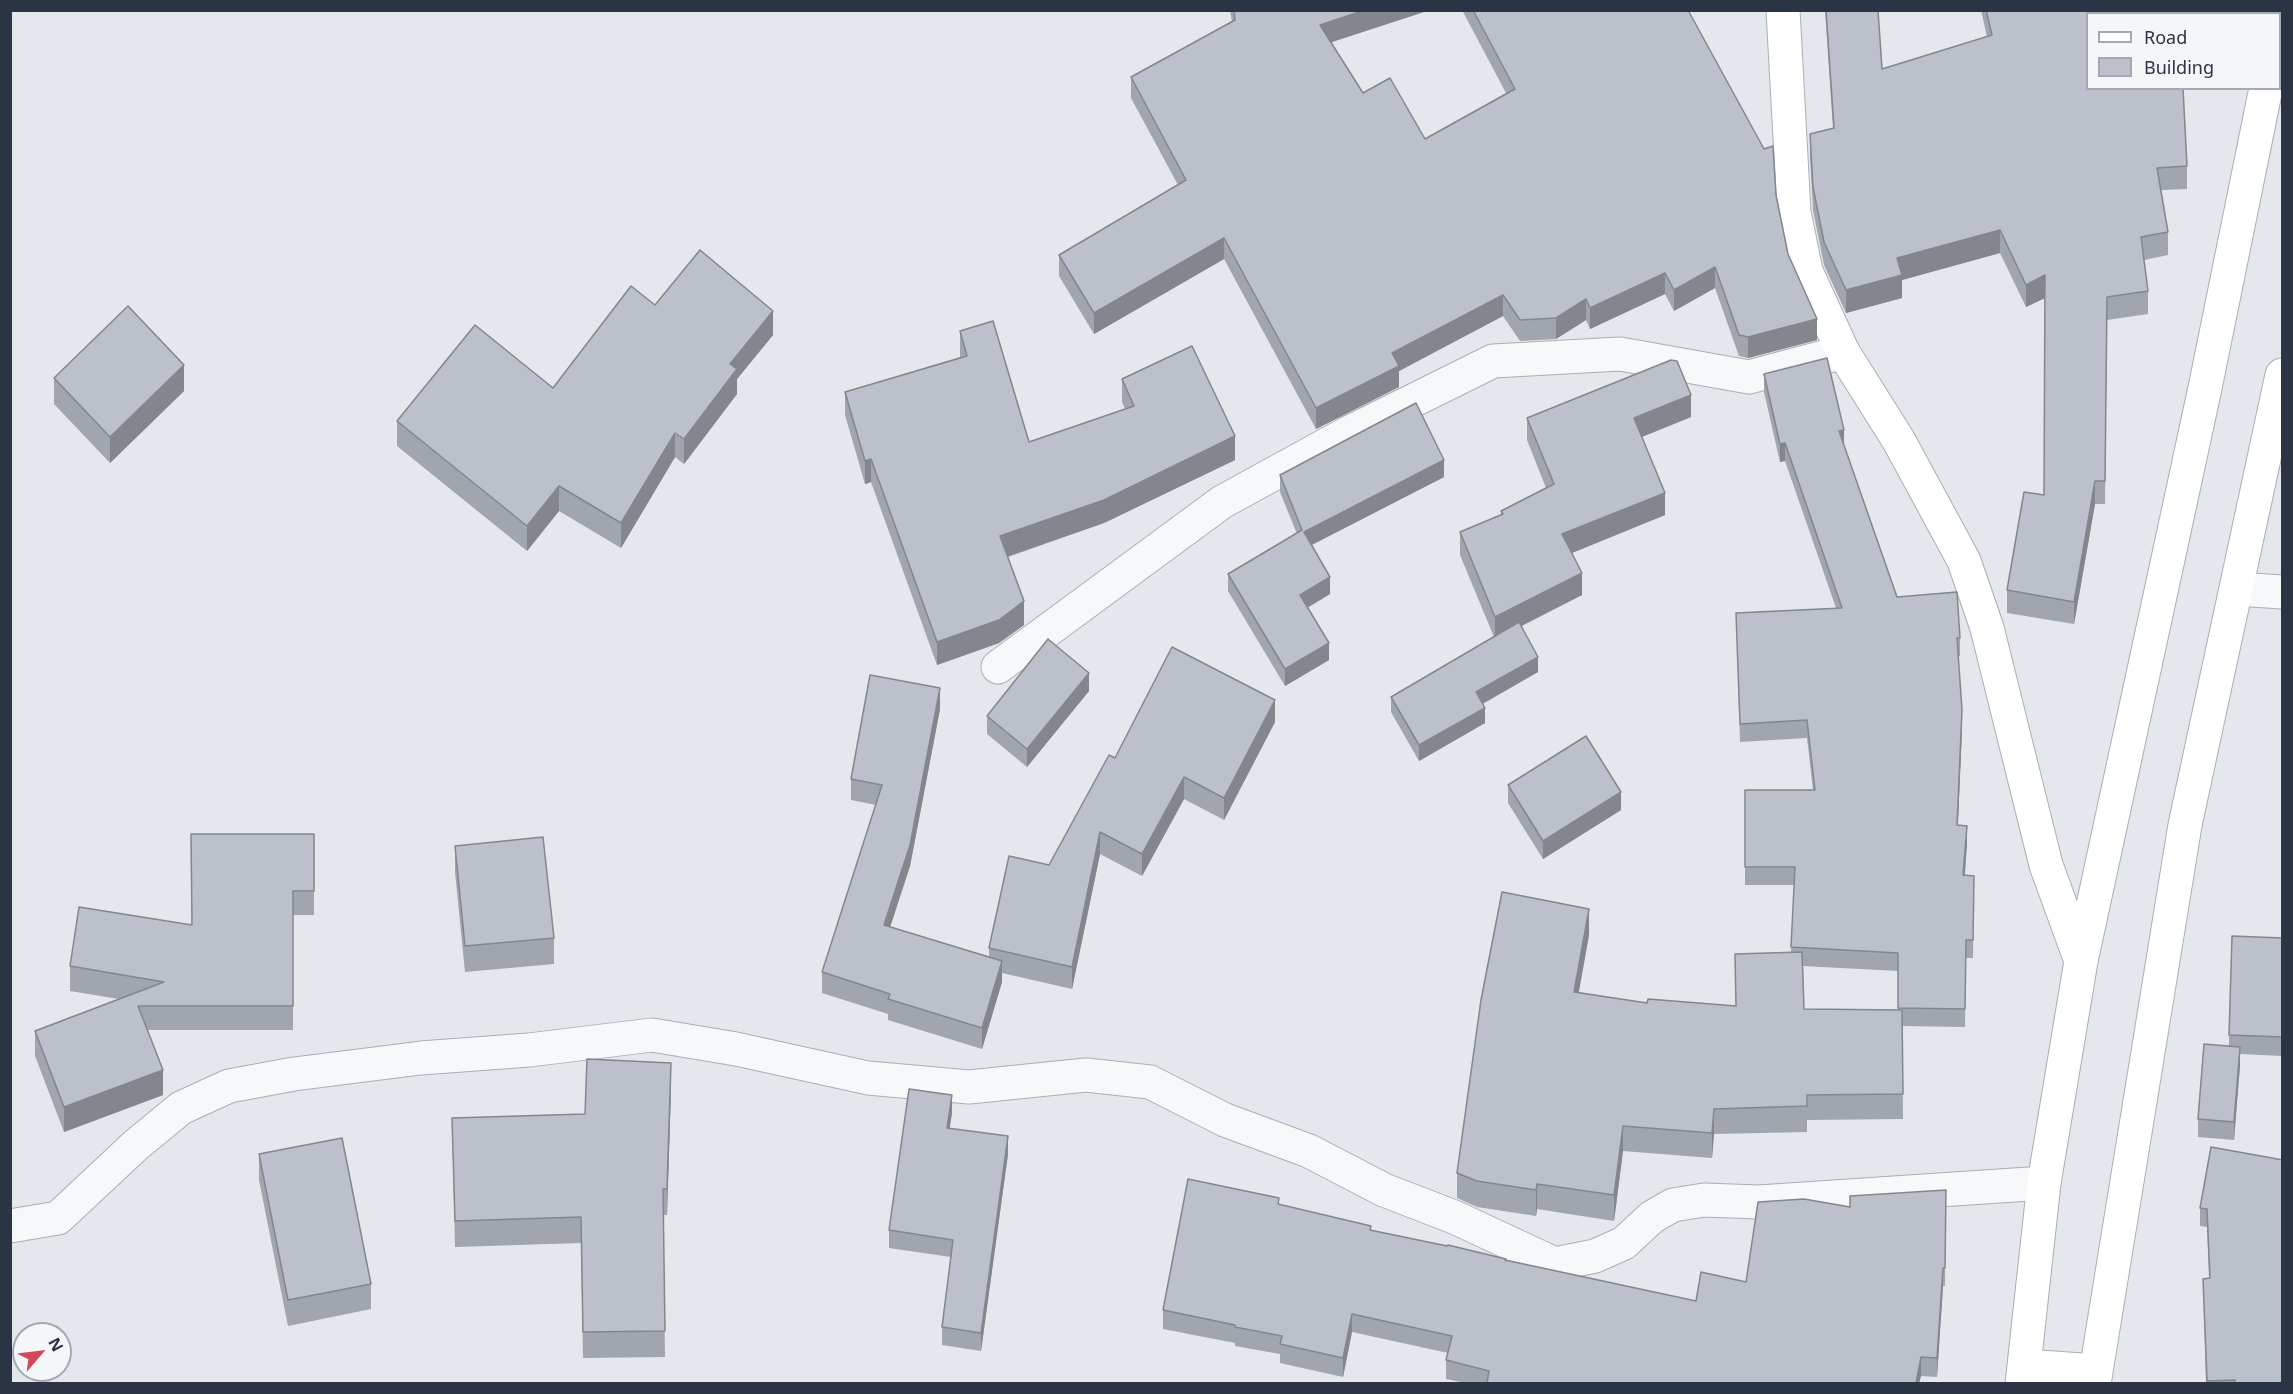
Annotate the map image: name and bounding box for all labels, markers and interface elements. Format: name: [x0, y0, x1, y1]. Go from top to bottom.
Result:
legend: [2086, 12, 2281, 90]
text: Road: [2144, 25, 2187, 49]
text: Building: [2144, 55, 2214, 79]
north arrow: [12, 1322, 72, 1382]
text: N: [43, 1334, 69, 1355]

